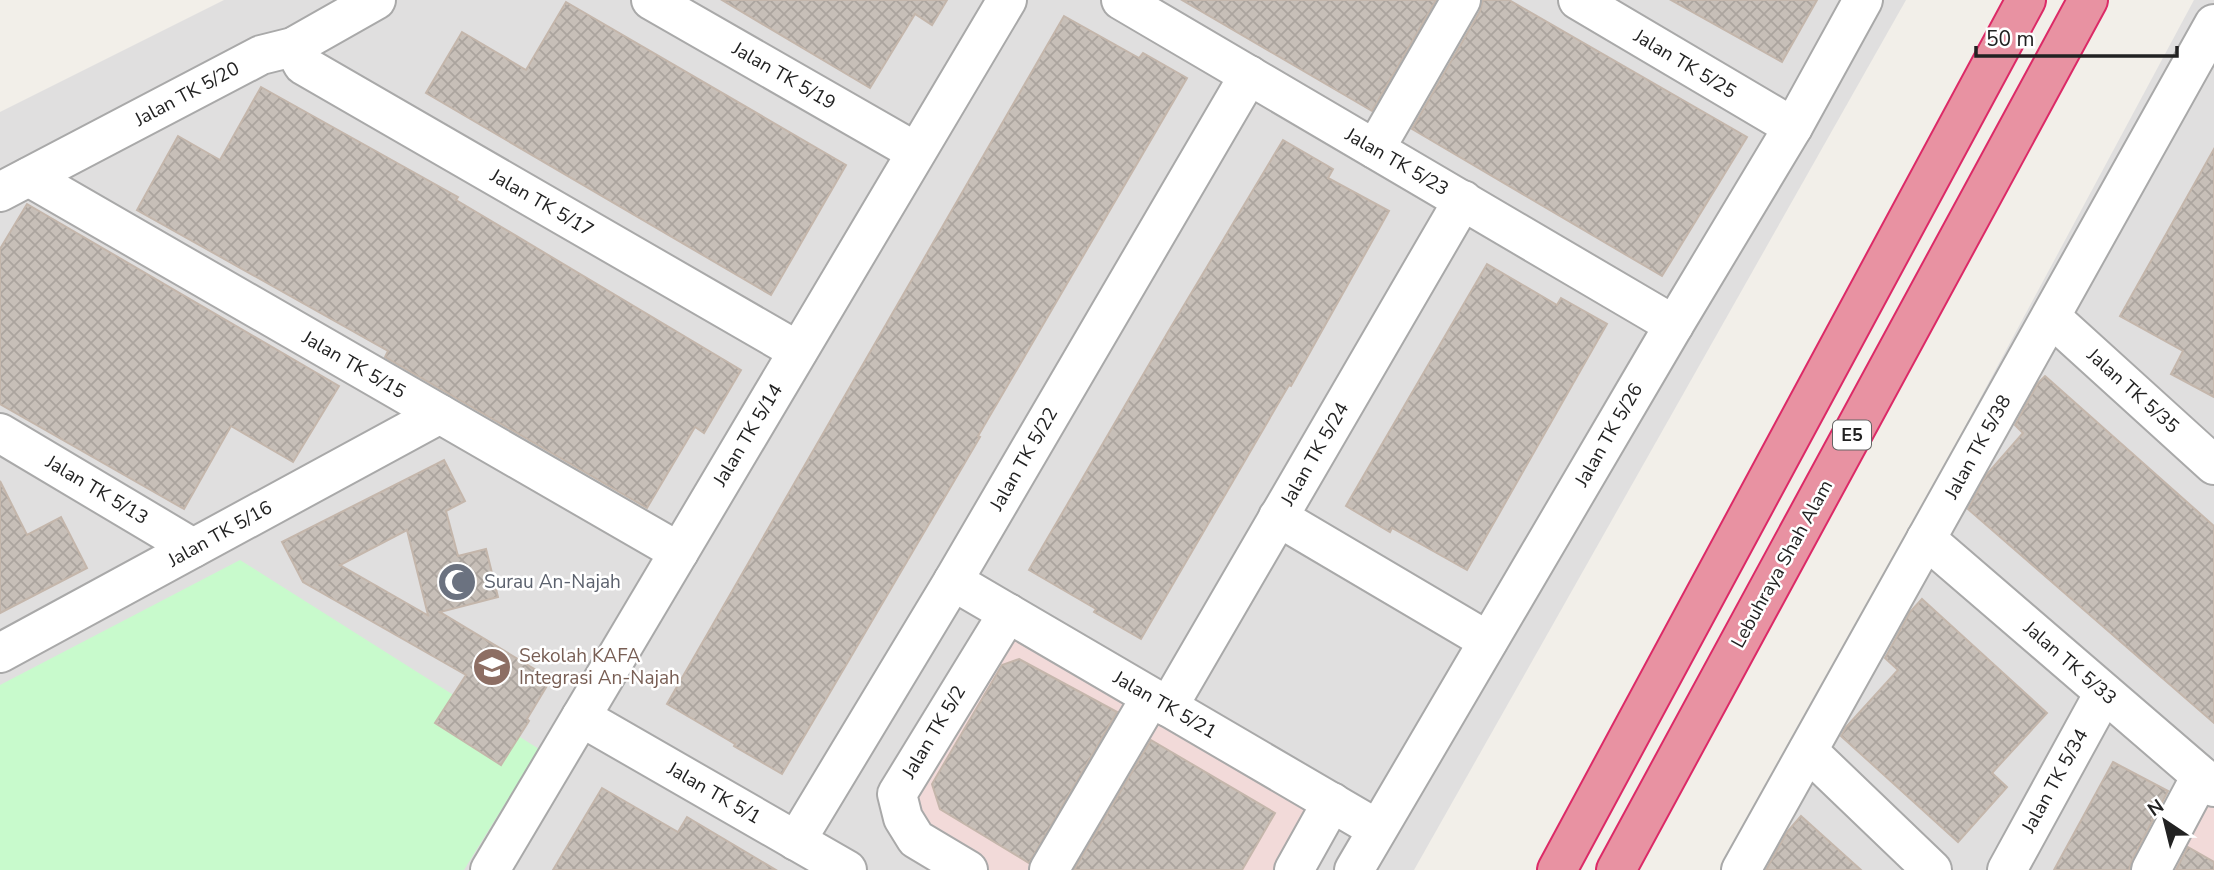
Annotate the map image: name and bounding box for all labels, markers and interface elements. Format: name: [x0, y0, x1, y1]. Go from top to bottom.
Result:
scale bar: [1976, 14, 2177, 58]
street label: Jalan TK 5/25: [1628, 23, 1741, 105]
text: 50 m: [1986, 25, 2035, 53]
street label: Jalan TK 5/19: [727, 35, 840, 116]
street label: Jalan TK 5/20: [129, 55, 244, 133]
street label: Jalan TK 5/23: [1340, 121, 1453, 202]
street label: Jalan TK 5/17: [485, 162, 598, 243]
street label: Jalan TK 5/15: [297, 324, 410, 405]
street label: Jalan TK 5/35: [2081, 342, 2185, 439]
street label: Jalan TK 5/14: [707, 379, 789, 492]
street label: Jalan TK 5/26: [1568, 379, 1649, 492]
street label: Jalan TK 5/38: [1938, 390, 2017, 505]
street label: Jalan TK 5/24: [1274, 398, 1355, 511]
street label: Jalan TK 5/22: [983, 403, 1064, 516]
road number: E5: [1833, 421, 1871, 450]
street label: Jalan TK 5/13: [40, 449, 153, 531]
street label: Lebuhraya Shah Alam: [1725, 475, 1839, 653]
street label: Jalan TK 5/16: [162, 495, 277, 574]
mosque icon: Surau An-Najah: [436, 561, 478, 603]
place label: Surau An-Najah: [484, 569, 621, 595]
street label: Jalan TK 5/33: [2017, 615, 2122, 711]
place label: Sekolah KAFA Integrasi An-Najah: [519, 643, 680, 691]
school or university icon: Sekolah KAFA Integrasi An-Najah: [471, 646, 513, 688]
street label: Jalan TK 5/21: [1108, 664, 1221, 745]
street label: Jalan TK 5/2: [896, 681, 972, 784]
street label: Jalan TK 5/34: [2015, 724, 2094, 839]
street label: Jalan TK 5/1: [662, 755, 766, 830]
north arrow: [2130, 786, 2200, 856]
text: N: [2143, 793, 2169, 823]

